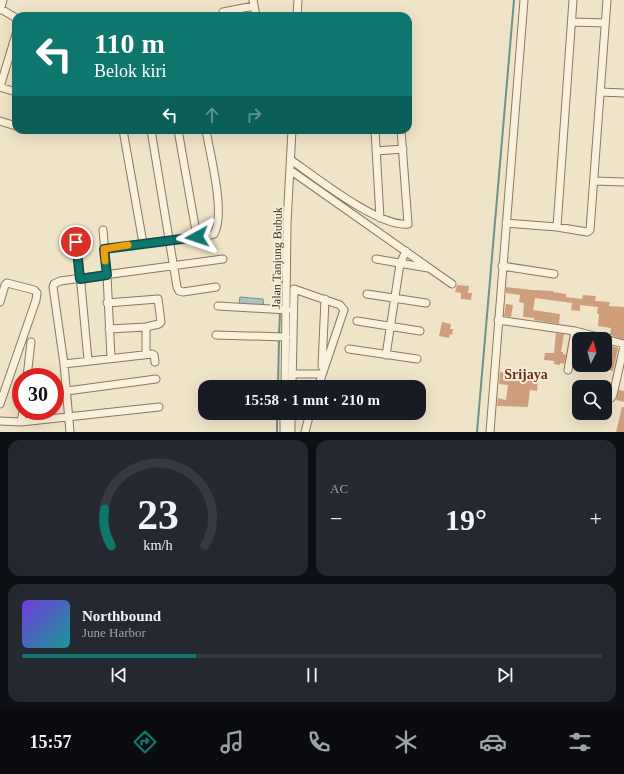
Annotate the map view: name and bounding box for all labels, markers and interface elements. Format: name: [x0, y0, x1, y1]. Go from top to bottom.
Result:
icon: left: [28, 28, 80, 80]
text: 110 m: [94, 28, 165, 59]
text: Belok kiri: [94, 61, 167, 81]
icon: left: [159, 104, 181, 126]
icon: ahead: [201, 104, 223, 126]
icon: right: [243, 104, 265, 126]
street label: Jalan Tanjung Bubuk: [269, 207, 285, 309]
position arrow: [176, 216, 218, 258]
pin: [59, 225, 93, 259]
icon: arrive: [65, 231, 87, 253]
north arrow: [572, 332, 612, 372]
map controls: [572, 332, 612, 420]
district label: Srijaya: [504, 367, 548, 382]
speed limit sign: 30: [12, 368, 64, 420]
button: search: [572, 380, 612, 420]
text: 15:58 · 1 mnt · 210 m: [244, 392, 380, 408]
text: AC: [330, 481, 348, 496]
text: 23: [137, 492, 179, 538]
text: 19°: [445, 503, 487, 536]
text: −: [330, 506, 342, 531]
text: +: [590, 506, 602, 531]
text: km/h: [143, 537, 173, 553]
text: Northbound: [82, 608, 161, 624]
text: June Harbor: [82, 625, 146, 640]
icon: previous: [108, 664, 130, 686]
icon: pause: [301, 664, 323, 686]
icon: next: [494, 664, 516, 686]
icon: directions: [131, 728, 159, 756]
icon: music: [218, 728, 246, 756]
icon: phone: [305, 728, 333, 756]
icon: climate: [392, 728, 420, 756]
icon: car: [479, 728, 507, 756]
icon: filters: [566, 728, 594, 756]
text: 15:57: [30, 732, 72, 752]

